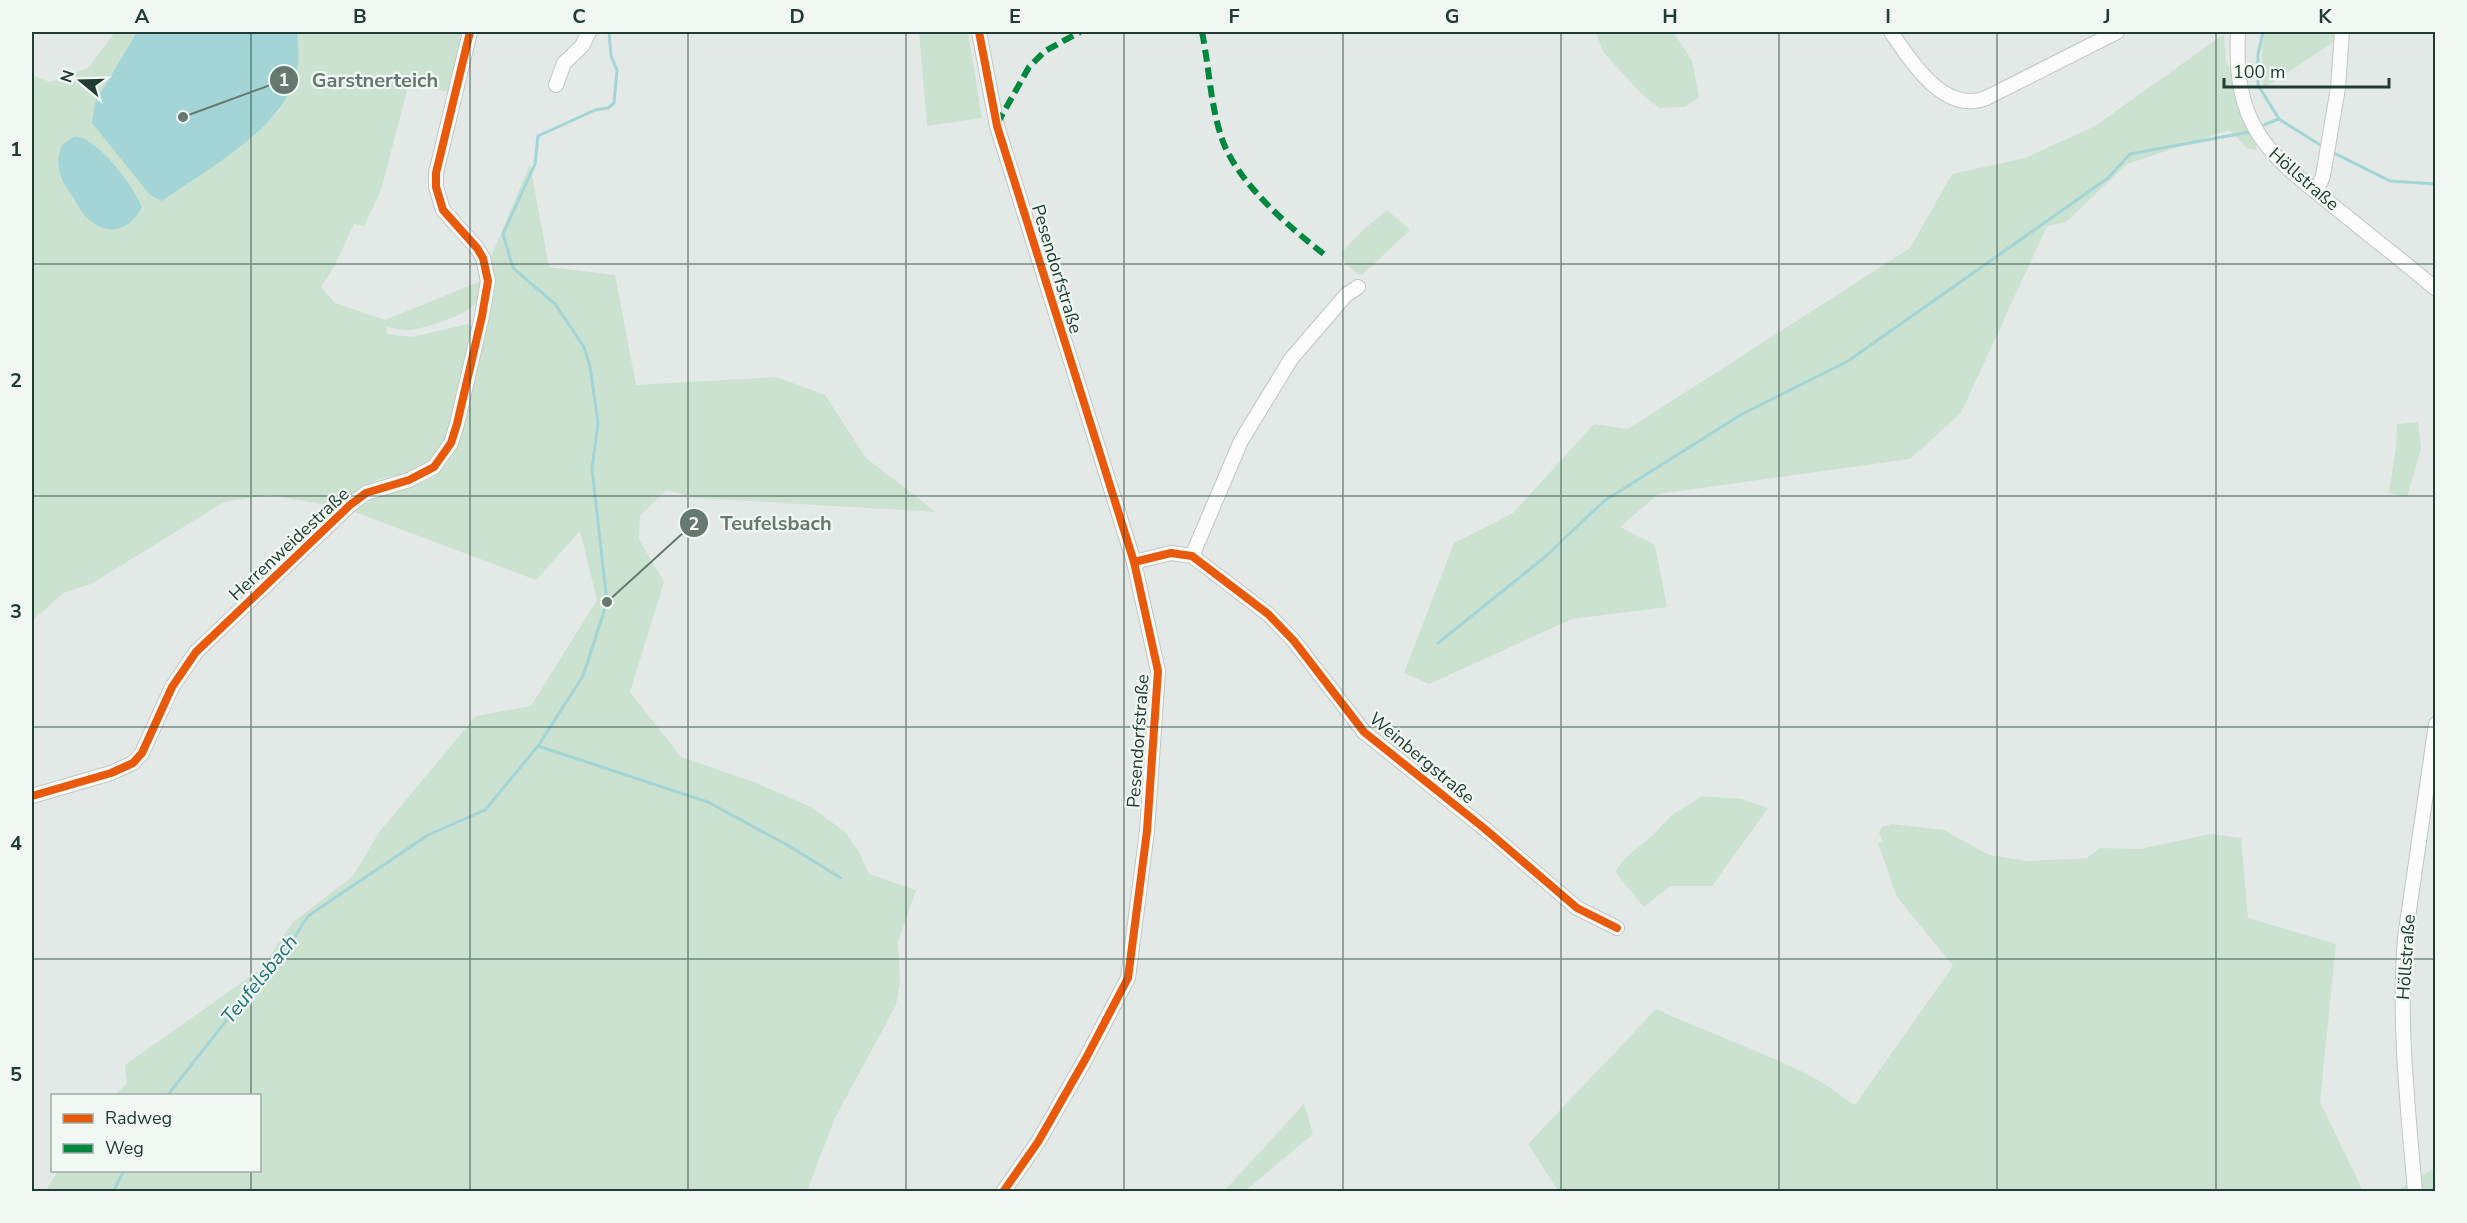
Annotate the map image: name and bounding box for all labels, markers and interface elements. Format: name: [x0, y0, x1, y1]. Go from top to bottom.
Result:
text: A: [135, 3, 150, 30]
text: B: [353, 3, 367, 30]
text: C: [572, 3, 586, 30]
text: D: [789, 3, 805, 30]
text: E: [1009, 3, 1021, 30]
text: F: [1228, 3, 1240, 30]
text: G: [1445, 3, 1459, 30]
text: H: [1662, 3, 1678, 30]
text: I: [1885, 3, 1891, 30]
text: J: [2102, 3, 2111, 30]
text: K: [2318, 3, 2332, 30]
north arrow: [51, 51, 111, 111]
scale bar: [2224, 51, 2389, 89]
text: 100 m: [2233, 60, 2285, 84]
callout: Garstnerteich: [269, 61, 450, 99]
text: N: [55, 67, 80, 86]
text: Garstnerteich: [312, 67, 438, 94]
text: 1: [279, 68, 289, 92]
text: 1: [10, 136, 22, 163]
street label: Höllstraße: [2264, 142, 2344, 216]
street label: Pesendorfstraße: [1026, 202, 1088, 336]
text: 2: [10, 367, 22, 394]
street label: Herrenweidestraße: [224, 482, 354, 606]
callout: Teufelsbach: [679, 504, 844, 542]
text: Teufelsbach: [720, 510, 832, 537]
text: 2: [689, 512, 699, 536]
text: 3: [10, 598, 22, 625]
street label: Pesendorfstraße: [1121, 673, 1155, 809]
street label: Weinbergstraße: [1364, 707, 1480, 809]
text: 4: [10, 830, 22, 857]
street label: Höllstraße: [2391, 913, 2421, 1001]
water label: Teufelsbach: [215, 929, 304, 1030]
text: 5: [10, 1061, 22, 1088]
legend: [51, 1094, 261, 1172]
text: Radweg: [105, 1106, 172, 1130]
text: Weg: [105, 1136, 144, 1160]

